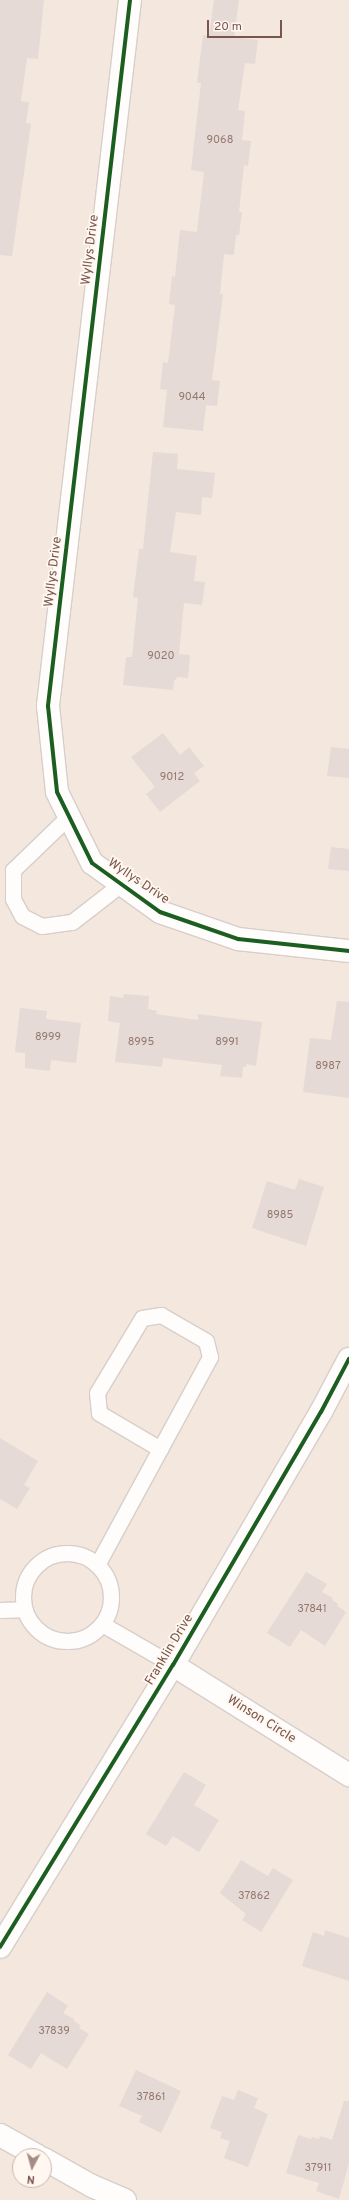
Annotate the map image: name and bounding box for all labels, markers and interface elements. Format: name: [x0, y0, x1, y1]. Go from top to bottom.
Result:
scale bar: [209, 12, 284, 38]
text: 20 m: [214, 19, 242, 35]
house number: 9068: [207, 133, 233, 147]
street label: Wyllys Drive: [79, 214, 103, 286]
house number: 9044: [178, 390, 206, 404]
street label: Wyllys Drive: [42, 536, 66, 608]
house number: 9020: [147, 649, 175, 663]
house number: 9012: [160, 770, 184, 784]
street label: Wyllys Drive: [104, 856, 172, 908]
house number: 8999: [35, 1030, 61, 1044]
house number: 8995: [128, 1035, 154, 1049]
house number: 8991: [215, 1035, 239, 1049]
house number: 8987: [315, 1059, 341, 1073]
house number: 8985: [267, 1208, 293, 1222]
house number: 37841: [297, 1602, 327, 1616]
street label: Franklin Drive: [143, 1612, 197, 1688]
street label: Winson Circle: [224, 1693, 298, 1747]
house number: 37862: [238, 1889, 270, 1903]
house number: 37839: [38, 2024, 70, 2038]
house number: 37861: [136, 2090, 166, 2104]
north arrow: [12, 2148, 52, 2188]
house number: 37911: [304, 2161, 332, 2175]
text: N: [26, 2172, 36, 2186]

